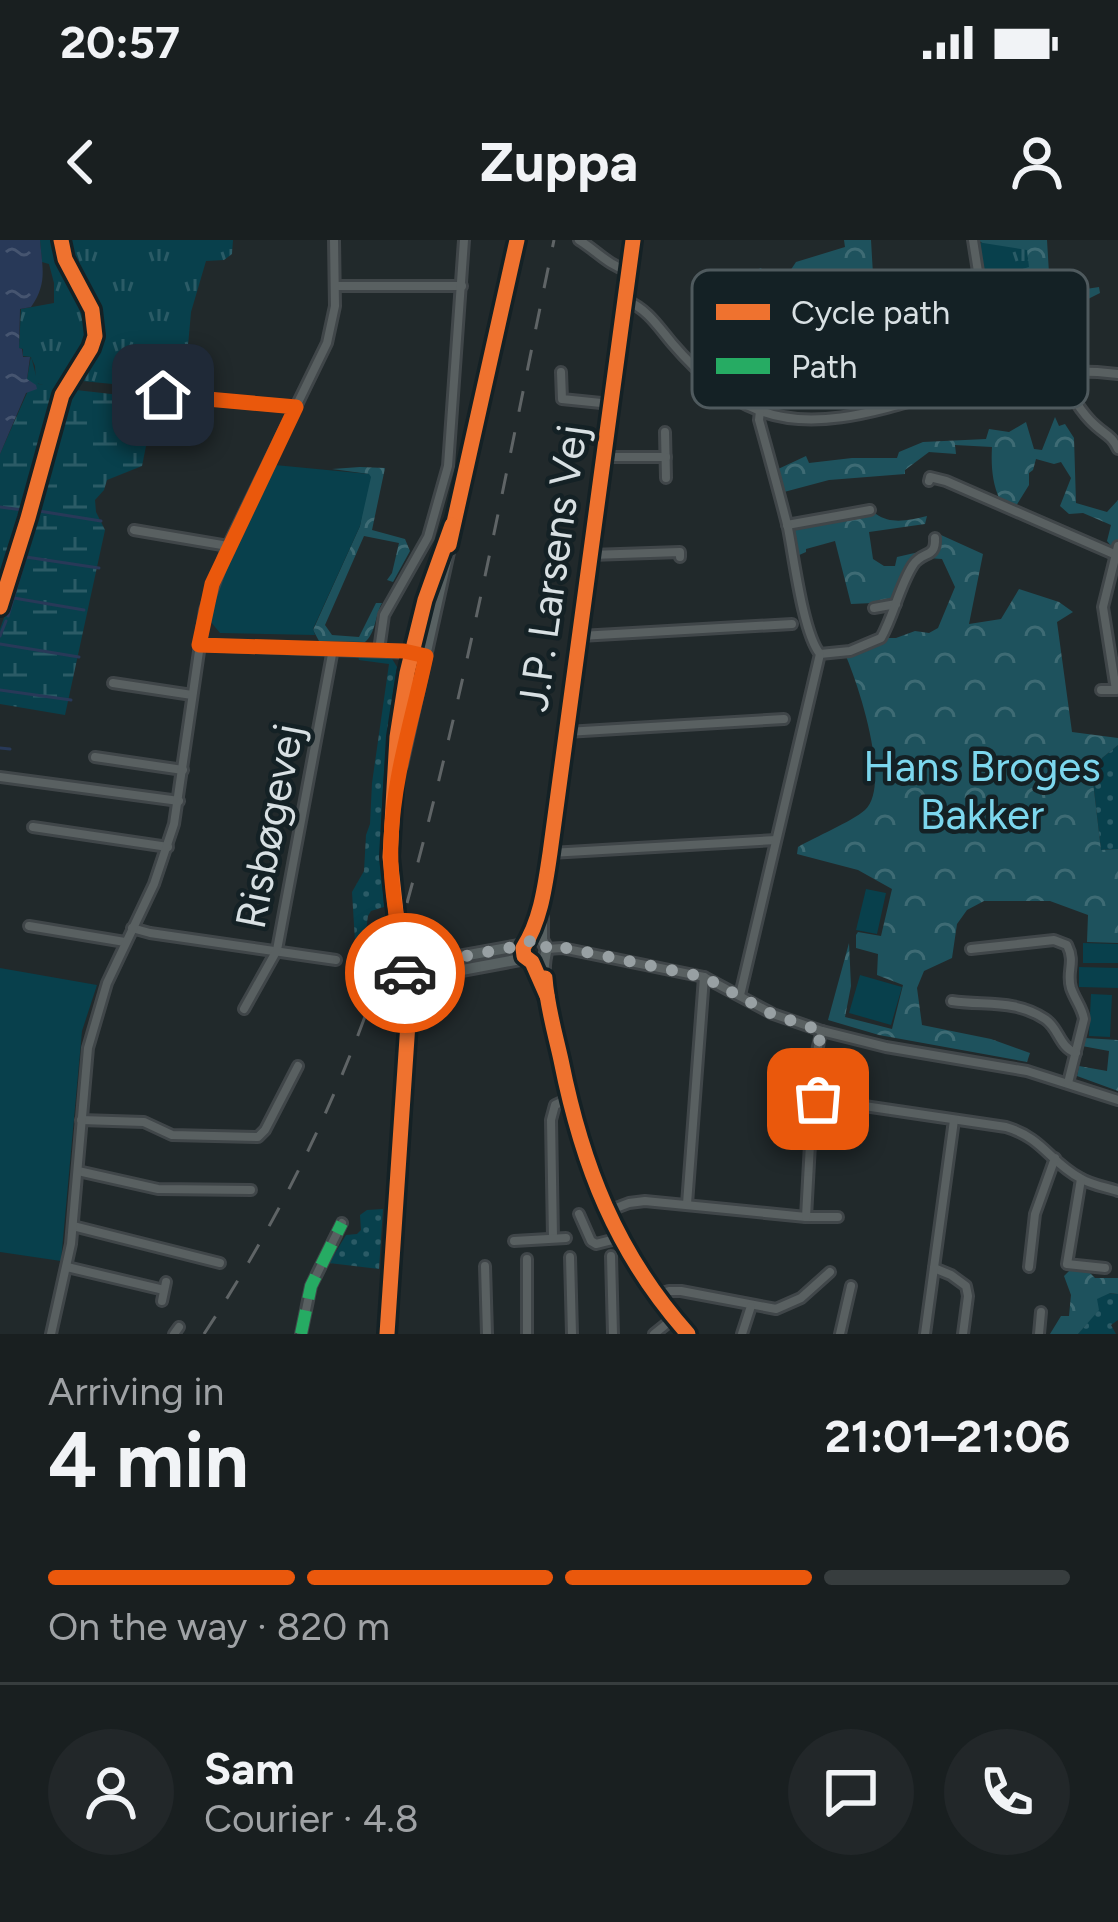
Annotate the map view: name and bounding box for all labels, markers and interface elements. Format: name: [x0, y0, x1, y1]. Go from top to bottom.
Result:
text: 20:57: [60, 15, 180, 69]
icon: back: [48, 129, 114, 195]
icon: person: [1004, 129, 1070, 195]
text: Zuppa: [480, 130, 638, 195]
legend: [692, 270, 1088, 408]
text: Cycle path: [791, 293, 950, 332]
pin: [112, 344, 214, 446]
text: Path: [791, 347, 858, 386]
icon: home: [130, 362, 196, 428]
street label: J.P. Larsens Vej: [507, 422, 598, 715]
street label: Risbøgevej: [225, 720, 314, 933]
park label: Hans Broges Bakker: [863, 741, 1101, 840]
courier: [345, 913, 465, 1033]
icon: car: [372, 940, 438, 1006]
pin: [767, 1048, 869, 1150]
icon: bag: [785, 1066, 851, 1132]
text: Arriving in: [48, 1368, 224, 1415]
text: 21:01–21:06: [825, 1409, 1070, 1463]
text: 4 min: [48, 1413, 249, 1507]
text: On the way · 820 m: [48, 1603, 390, 1650]
button: person: [48, 1729, 174, 1855]
button: chat: [788, 1729, 914, 1855]
button: phone: [944, 1729, 1070, 1855]
text: Sam: [204, 1741, 295, 1795]
text: Courier · 4.8: [204, 1795, 419, 1842]

